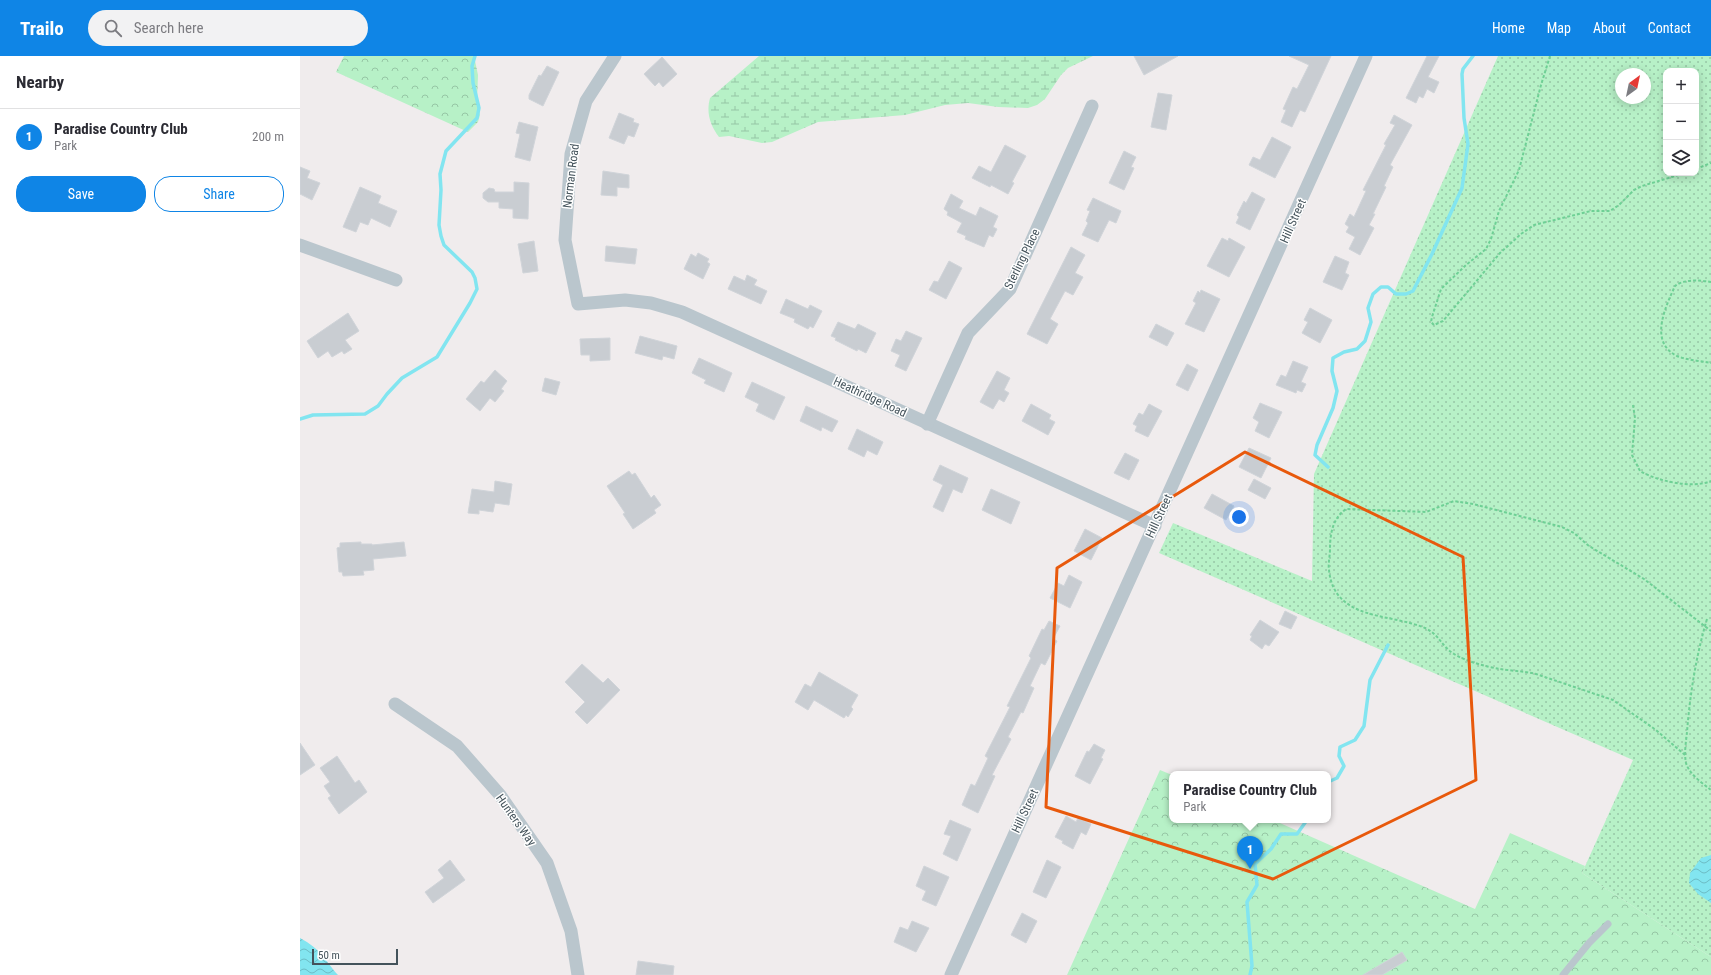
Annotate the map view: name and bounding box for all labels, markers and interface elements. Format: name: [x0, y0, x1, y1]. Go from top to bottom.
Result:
search box: [88, 10, 368, 46]
text: Trailo: [20, 17, 64, 40]
icon: search: [102, 17, 124, 39]
text: Search here: [134, 19, 203, 37]
text: Home: [1492, 20, 1525, 36]
text: Map: [1547, 20, 1571, 36]
text: About: [1593, 20, 1626, 36]
text: Contact: [1648, 20, 1691, 36]
north arrow: [1615, 68, 1651, 104]
map controls: [1663, 68, 1699, 176]
button: +: [1663, 68, 1699, 104]
text: Nearby: [16, 72, 64, 92]
button: −: [1663, 104, 1699, 140]
text: Paradise Country Club: [54, 120, 188, 138]
text: 1: [26, 129, 32, 144]
text: 200 m: [252, 129, 284, 144]
text: Park: [54, 138, 77, 153]
button: layers: [1663, 140, 1699, 176]
street label: Norman Road: [560, 143, 582, 209]
button: Save: [16, 176, 146, 212]
button: Share: [154, 176, 284, 212]
street label: Hill Street: [1277, 196, 1309, 245]
street label: Sterling Place: [1001, 226, 1043, 291]
street label: Heathridge Road: [831, 374, 909, 420]
street label: Hill Street: [1143, 492, 1175, 540]
your location: [1229, 507, 1249, 527]
popup: [1169, 771, 1331, 823]
text: Paradise Country Club: [1183, 781, 1317, 799]
street label: Hill Street: [1009, 787, 1041, 835]
street label: Hunters Way: [493, 792, 539, 848]
text: Park: [1183, 799, 1206, 814]
pin: 1: [1237, 836, 1263, 869]
scale bar: [312, 947, 398, 966]
text: 50 m: [318, 949, 340, 962]

